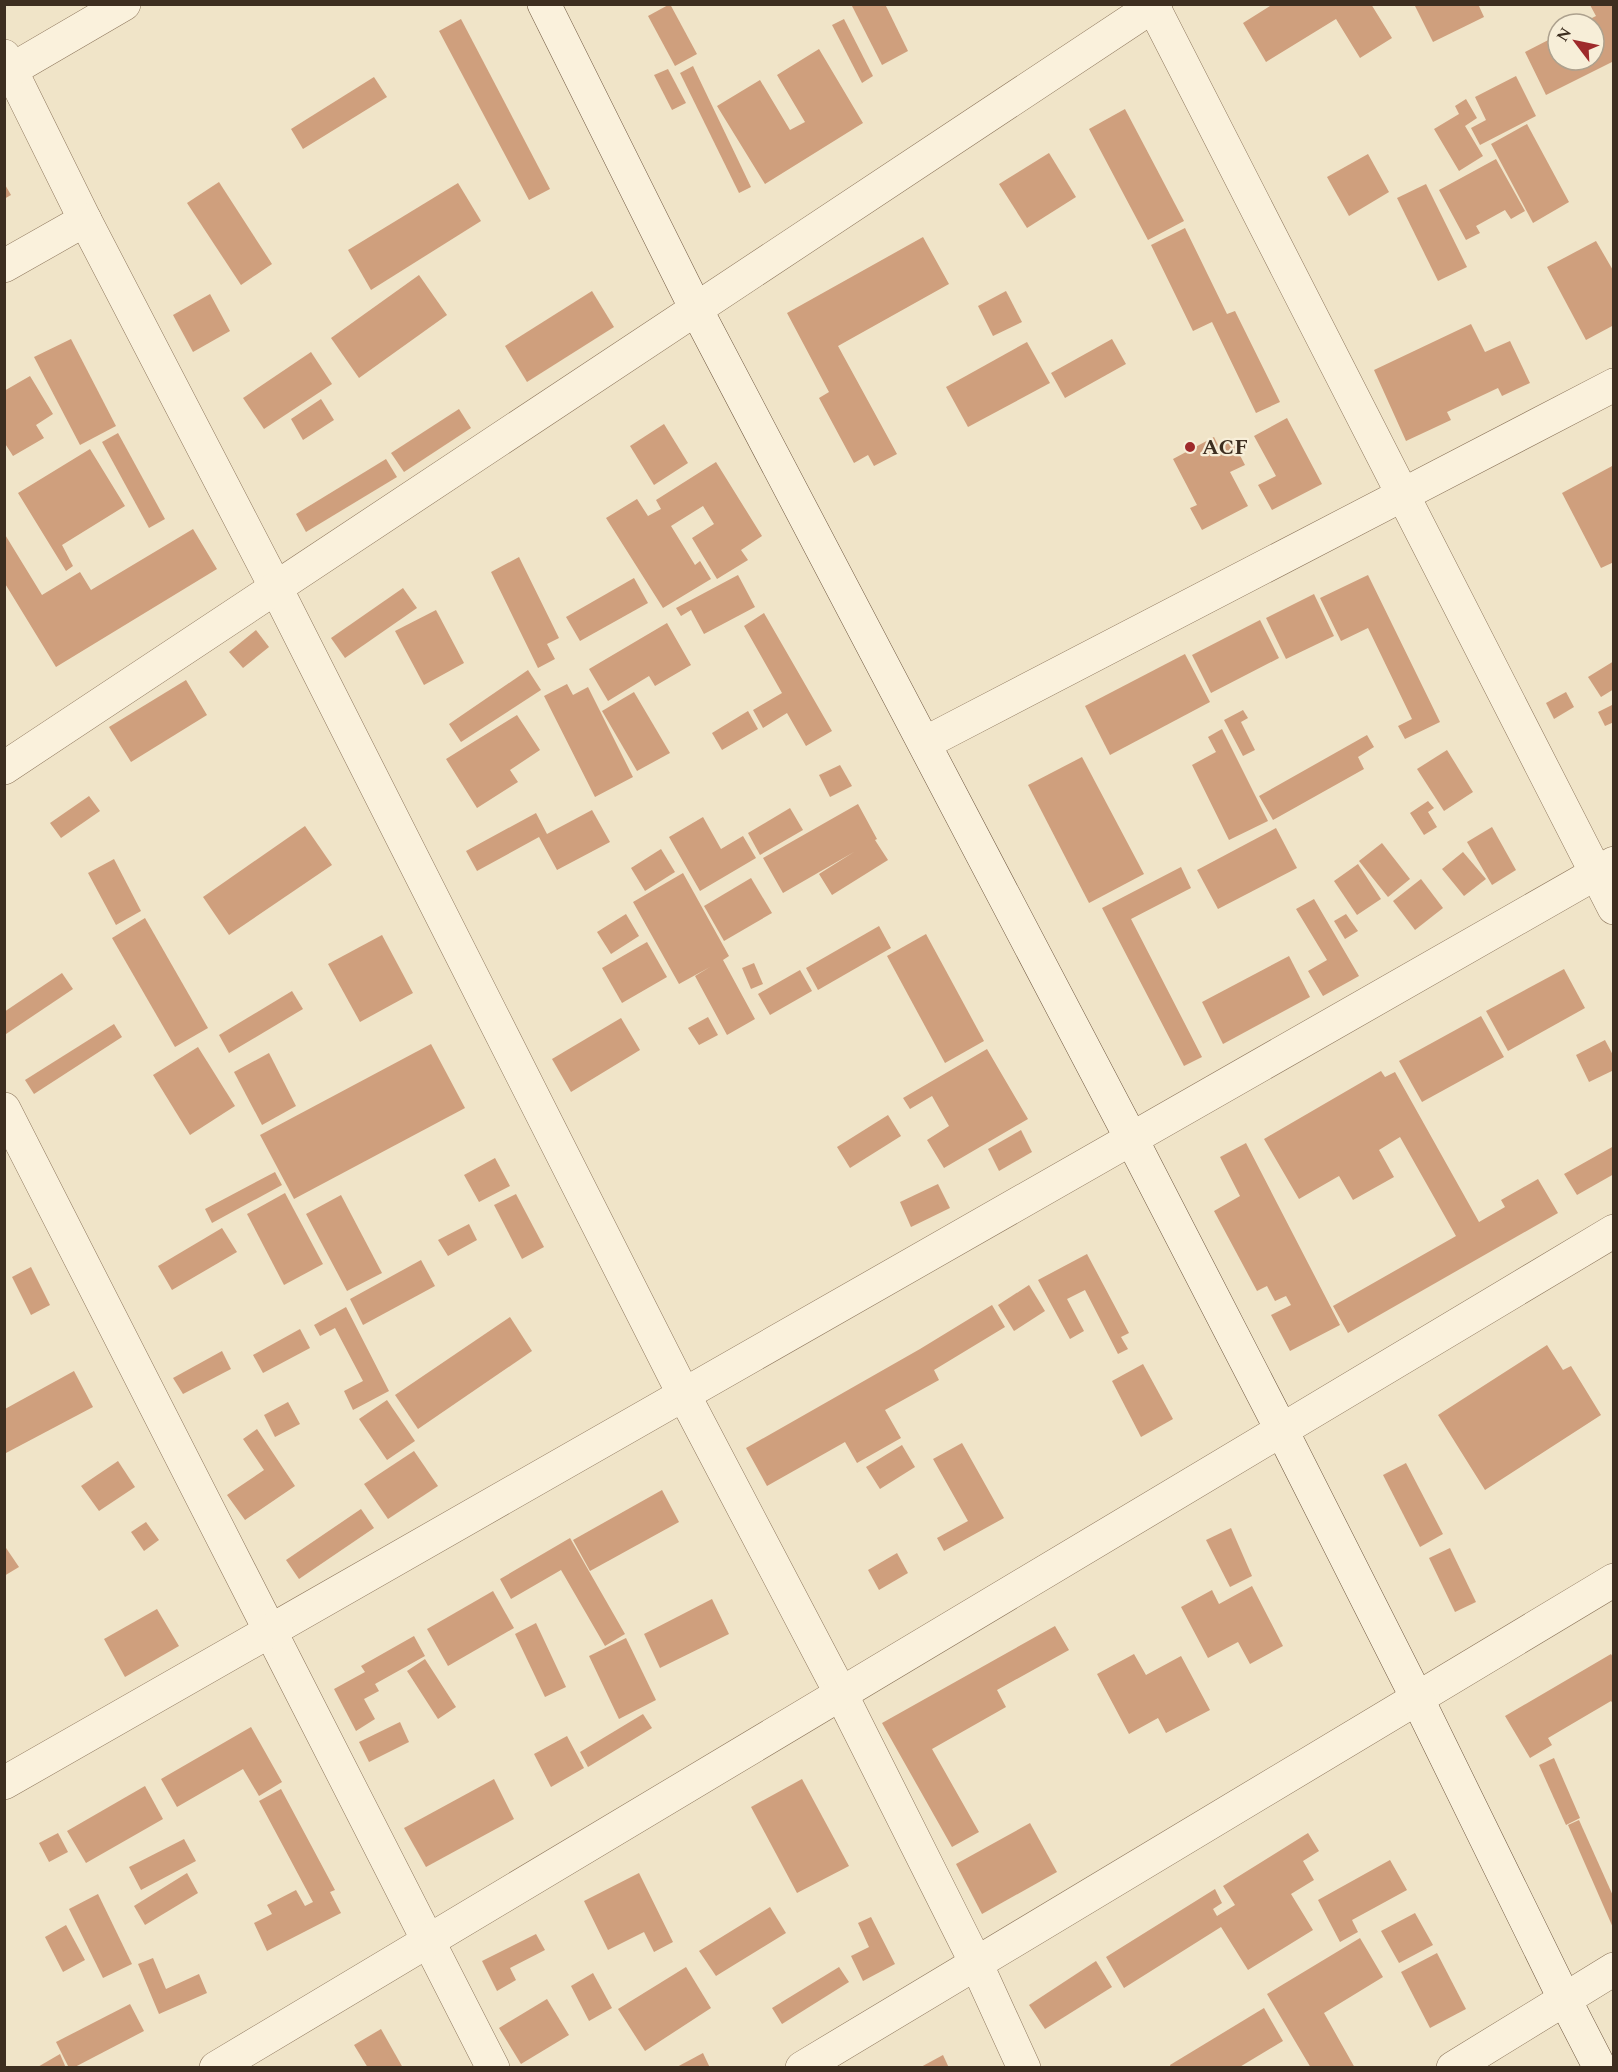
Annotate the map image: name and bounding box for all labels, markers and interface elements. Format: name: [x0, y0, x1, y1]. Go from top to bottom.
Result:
north arrow: [1546, 12, 1606, 72]
text: N: [1550, 23, 1578, 46]
place label: ACF: [1202, 431, 1248, 464]
marker: ACF: [1183, 440, 1197, 454]

